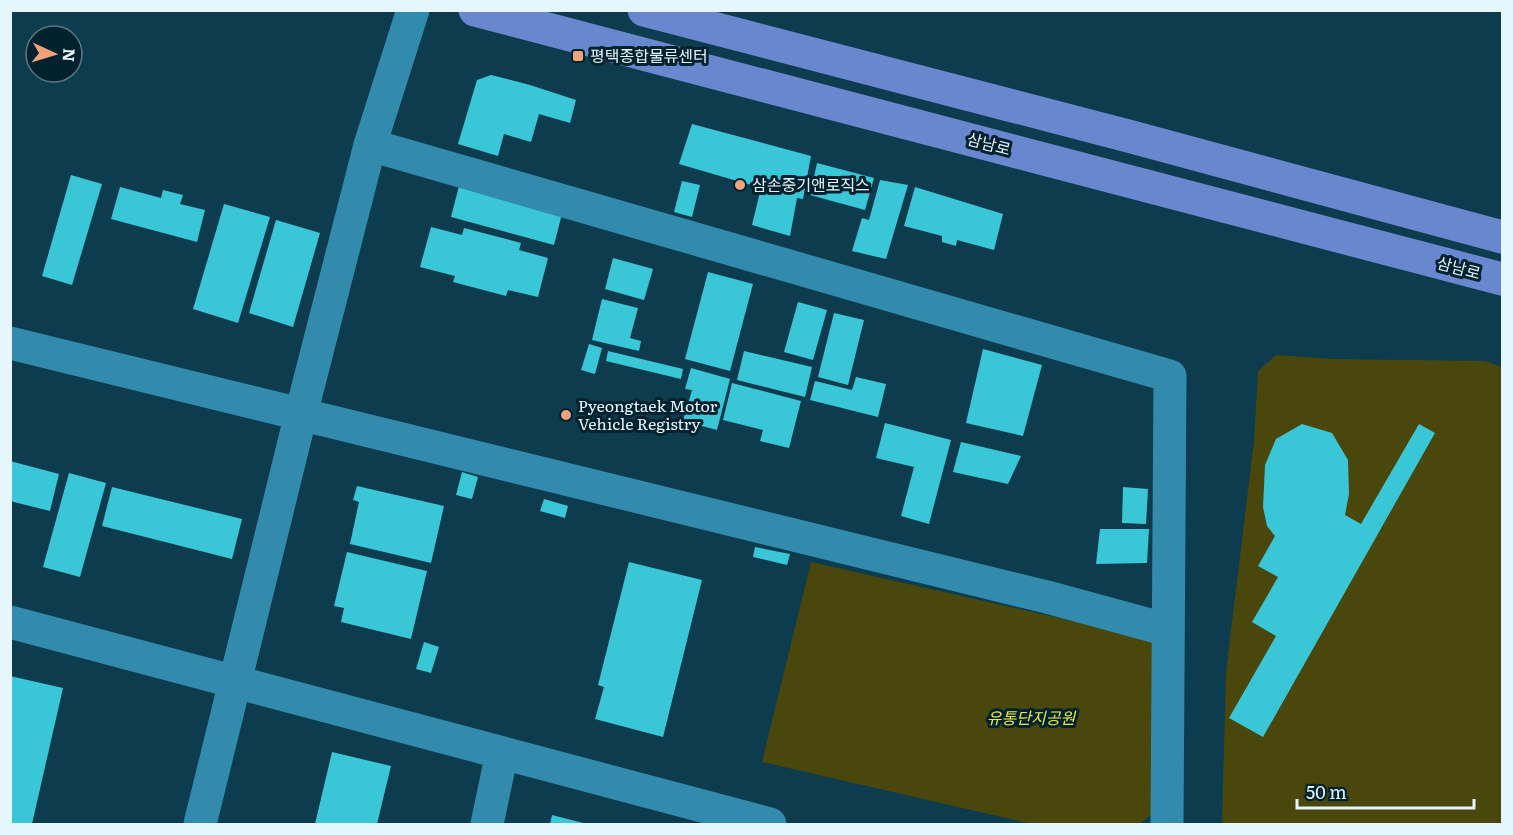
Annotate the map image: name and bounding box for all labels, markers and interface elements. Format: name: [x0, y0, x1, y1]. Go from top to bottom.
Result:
north arrow: [24, 24, 84, 84]
place label: 평택종합물류센터: [590, 43, 708, 67]
text: N: [58, 48, 82, 63]
marker: 평택종합물류센터: [571, 49, 585, 63]
street label: 삼남로: [965, 126, 1014, 160]
place label: 삼손중기앤로직스: [752, 172, 870, 196]
marker: 삼손중기앤로직스: [733, 178, 747, 192]
street label: 삼남로: [1435, 250, 1484, 284]
place label: Pyeongtaek Motor Vehicle Registry: [578, 393, 718, 435]
marker: Pyeongtaek Motor Vehicle Registry: [559, 408, 573, 422]
park label: 유통단지공원: [987, 705, 1076, 729]
scale bar: [1297, 772, 1474, 810]
text: 50 m: [1306, 778, 1347, 805]

